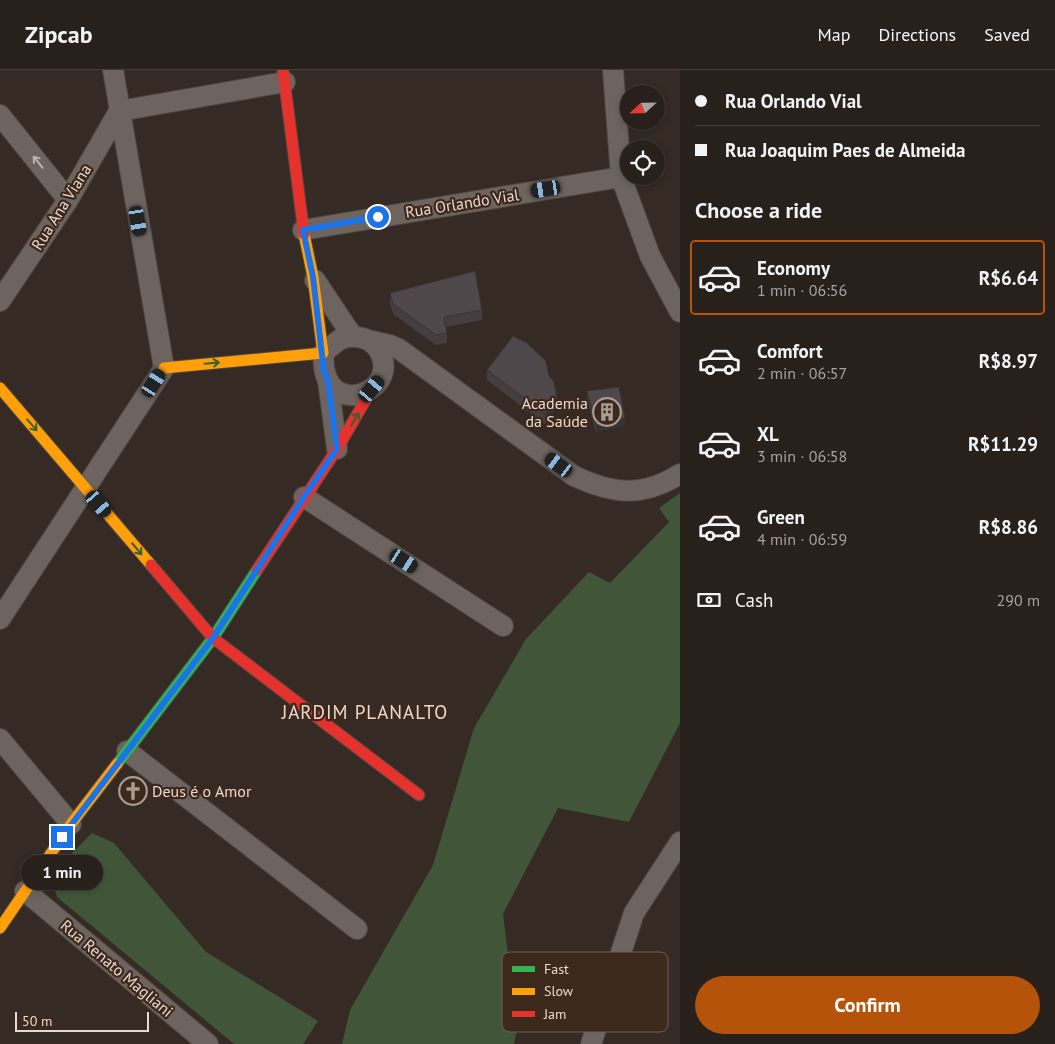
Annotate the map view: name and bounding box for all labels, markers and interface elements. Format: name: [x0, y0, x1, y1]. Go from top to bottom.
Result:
text: Zipcab: [25, 19, 93, 50]
text: Map: [818, 23, 850, 46]
text: Directions: [878, 23, 956, 46]
text: Saved: [984, 23, 1030, 46]
north arrow: [620, 85, 665, 130]
map controls: [620, 85, 665, 185]
text: Rua Orlando Vial: [725, 89, 862, 113]
text: Rua Joaquim Paes de Almeida: [725, 138, 965, 162]
button: locate: [620, 140, 665, 185]
one-way arrow: [32, 156, 43, 169]
street label: Rua Ana Viana: [27, 160, 95, 254]
car: [530, 179, 561, 199]
street label: Rua Orlando Vial: [404, 184, 521, 222]
text: Choose a ride: [695, 196, 822, 224]
car: [128, 205, 147, 237]
route start: [367, 206, 389, 228]
icon: car: [697, 255, 742, 300]
text: Economy: [757, 256, 830, 280]
text: R$6.64: [979, 266, 1038, 290]
text: 1 min · 06:56: [757, 280, 847, 300]
icon: car: [697, 338, 742, 383]
text: Comfort: [757, 339, 823, 363]
text: R$8.97: [979, 349, 1038, 373]
one-way arrow: [204, 359, 220, 368]
text: 2 min · 06:57: [757, 363, 847, 383]
car: [139, 366, 168, 400]
car: [356, 373, 387, 405]
place label: Academia da Saúde: [522, 393, 588, 431]
building icon: Academia da Saúde: [592, 397, 622, 427]
one-way arrow: [350, 412, 360, 427]
one-way arrow: [26, 419, 37, 432]
icon: car: [697, 421, 742, 466]
text: XL: [757, 422, 779, 446]
text: R$11.29: [968, 432, 1038, 456]
text: 3 min · 06:58: [757, 446, 847, 466]
car: [542, 450, 575, 480]
car: [83, 488, 114, 520]
icon: car: [697, 504, 742, 549]
text: Green: [757, 505, 805, 529]
text: R$8.86: [979, 515, 1038, 539]
text: 4 min · 06:59: [757, 529, 847, 549]
one-way arrow: [132, 542, 143, 555]
car: [387, 547, 420, 575]
icon: cash: [695, 586, 723, 614]
text: Cash: [735, 588, 773, 612]
text: 290 m: [997, 590, 1040, 610]
district label: JARDIM PLANALTO: [281, 700, 448, 724]
church icon: Deus é o Amor: [118, 776, 148, 806]
place label: Deus é o Amor: [152, 781, 252, 801]
route end: [51, 826, 73, 848]
callout: 1 min: [21, 854, 103, 890]
text: 1 min: [42, 862, 82, 882]
street label: Rua Renato Magliani: [57, 915, 177, 1021]
legend: [502, 952, 668, 1032]
text: Fast: [544, 960, 569, 978]
button: Confirm: [695, 976, 1040, 1034]
text: Slow: [544, 982, 574, 1000]
text: Jam: [543, 1005, 566, 1023]
scale bar: [15, 1009, 149, 1032]
text: 50 m: [22, 1012, 52, 1030]

